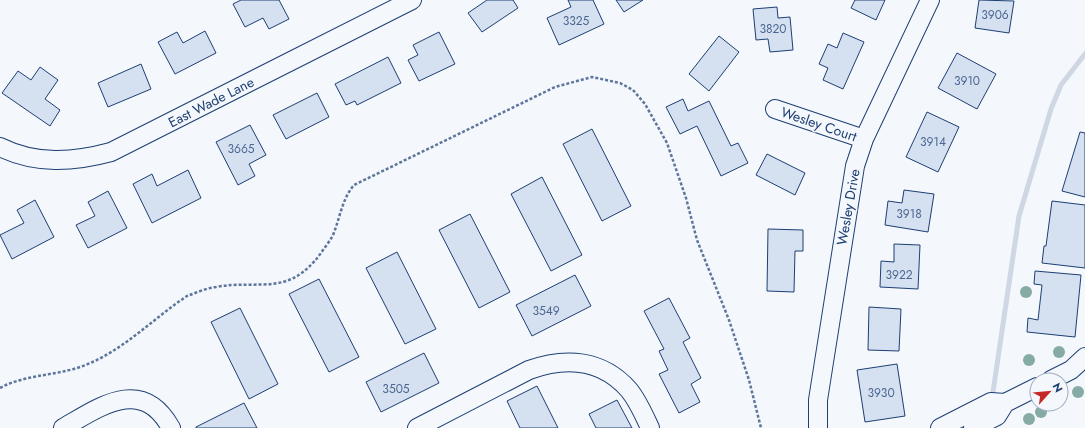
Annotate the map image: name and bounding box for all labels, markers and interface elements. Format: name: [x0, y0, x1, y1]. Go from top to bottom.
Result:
house number: 3906: [981, 6, 1009, 24]
house number: 3325: [563, 12, 590, 30]
house number: 3820: [759, 20, 787, 38]
street label: East Wade Lane: [165, 72, 257, 132]
house number: 3910: [954, 72, 980, 90]
street label: Wesley Court: [778, 102, 860, 147]
house number: 3914: [920, 133, 946, 151]
house number: 3665: [227, 140, 255, 158]
street label: Wesley Drive: [831, 167, 865, 247]
house number: 3918: [896, 205, 922, 223]
house number: 3922: [885, 266, 913, 284]
house number: 3549: [532, 302, 560, 320]
north arrow: [1029, 372, 1069, 412]
house number: 3505: [382, 380, 410, 398]
text: N: [1049, 380, 1067, 395]
house number: 3930: [867, 384, 895, 402]

